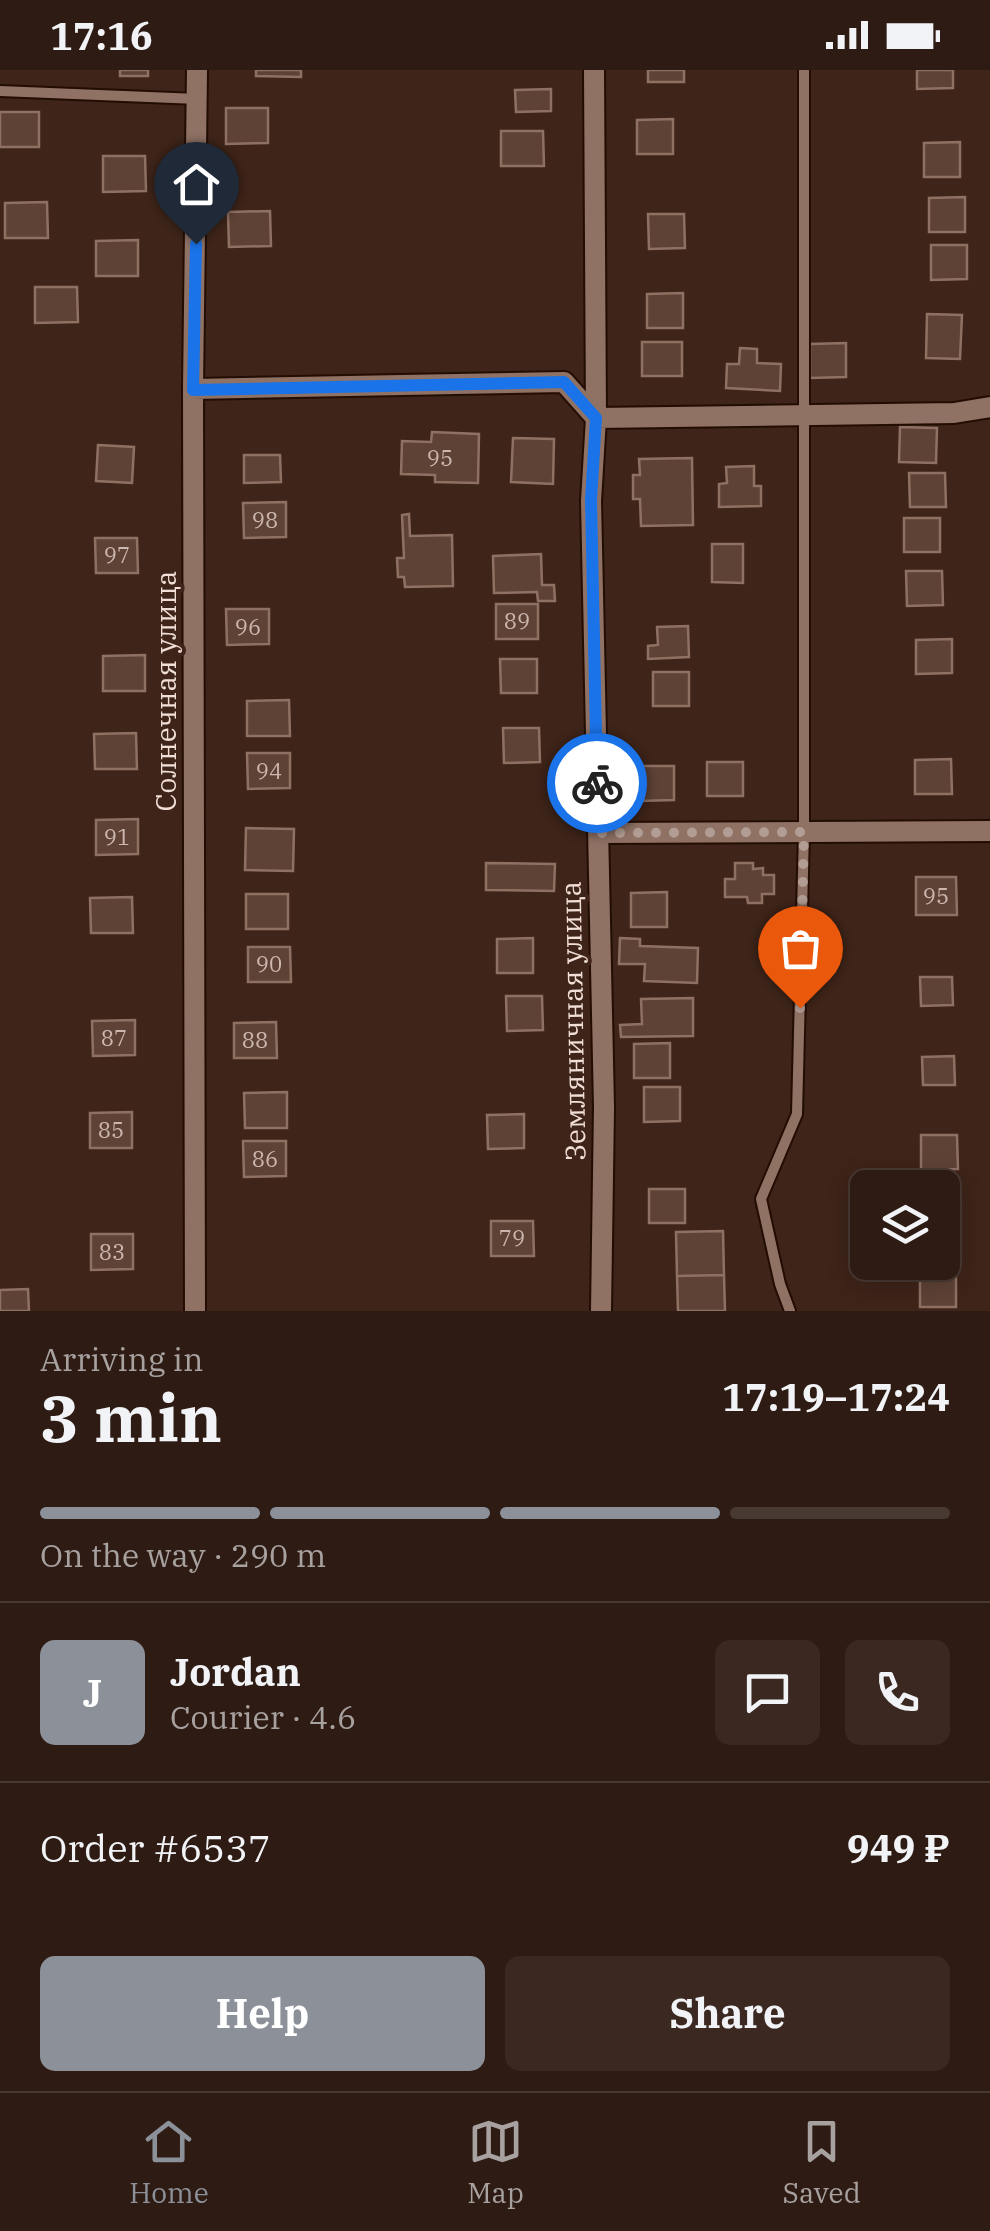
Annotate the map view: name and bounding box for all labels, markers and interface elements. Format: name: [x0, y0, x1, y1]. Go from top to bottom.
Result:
text: 17:16: [50, 11, 153, 60]
pin: [154, 142, 239, 245]
icon: home: [169, 157, 224, 212]
house number: 95: [427, 443, 453, 472]
house number: 98: [252, 505, 278, 534]
house number: 97: [104, 540, 130, 569]
street label: Солнечная улица: [147, 571, 184, 811]
house number: 89: [504, 606, 530, 635]
house number: 96: [235, 612, 261, 641]
courier: [547, 733, 647, 833]
house number: 94: [256, 756, 282, 785]
icon: bike: [570, 756, 625, 811]
house number: 91: [104, 822, 130, 851]
street label: Земляничная улица: [552, 881, 593, 1161]
house number: 95: [923, 881, 949, 910]
pin: [758, 906, 843, 1009]
icon: bag: [773, 921, 828, 976]
house number: 90: [256, 949, 282, 978]
house number: 87: [101, 1023, 127, 1052]
house number: 88: [242, 1025, 268, 1054]
house number: 85: [98, 1115, 124, 1144]
house number: 86: [252, 1144, 278, 1173]
map controls: [850, 1170, 960, 1280]
button: layers: [850, 1170, 960, 1280]
house number: 79: [499, 1223, 525, 1252]
house number: 83: [99, 1237, 125, 1266]
text: Arriving in: [40, 1338, 203, 1380]
text: 17:19–17:24: [722, 1372, 950, 1421]
text: 3 min: [40, 1375, 222, 1460]
text: On the way · 290 m: [40, 1534, 326, 1576]
button: chat: [715, 1640, 820, 1745]
button: phone: [845, 1640, 950, 1745]
text: Jordan: [170, 1647, 301, 1696]
text: J: [83, 1668, 102, 1717]
text: Courier · 4.6: [170, 1696, 356, 1738]
text: Order #6537: [40, 1823, 271, 1872]
text: 949 ₽: [847, 1823, 950, 1872]
button: Help: [40, 1956, 485, 2071]
button: Share: [505, 1956, 950, 2071]
tab: Home: [129, 2114, 209, 2211]
tab: Map: [467, 2114, 524, 2211]
tab: Saved: [782, 2114, 861, 2211]

